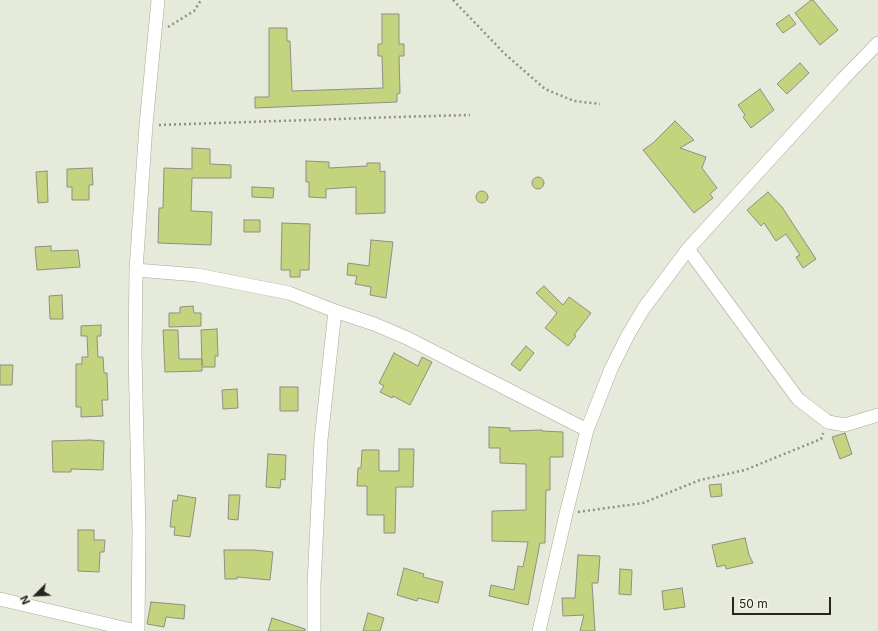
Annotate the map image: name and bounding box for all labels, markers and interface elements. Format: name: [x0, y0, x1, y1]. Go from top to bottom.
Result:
north arrow: [16, 575, 56, 615]
scale bar: [734, 589, 833, 615]
text: N: [17, 593, 33, 607]
text: 50 m: [739, 596, 768, 611]

